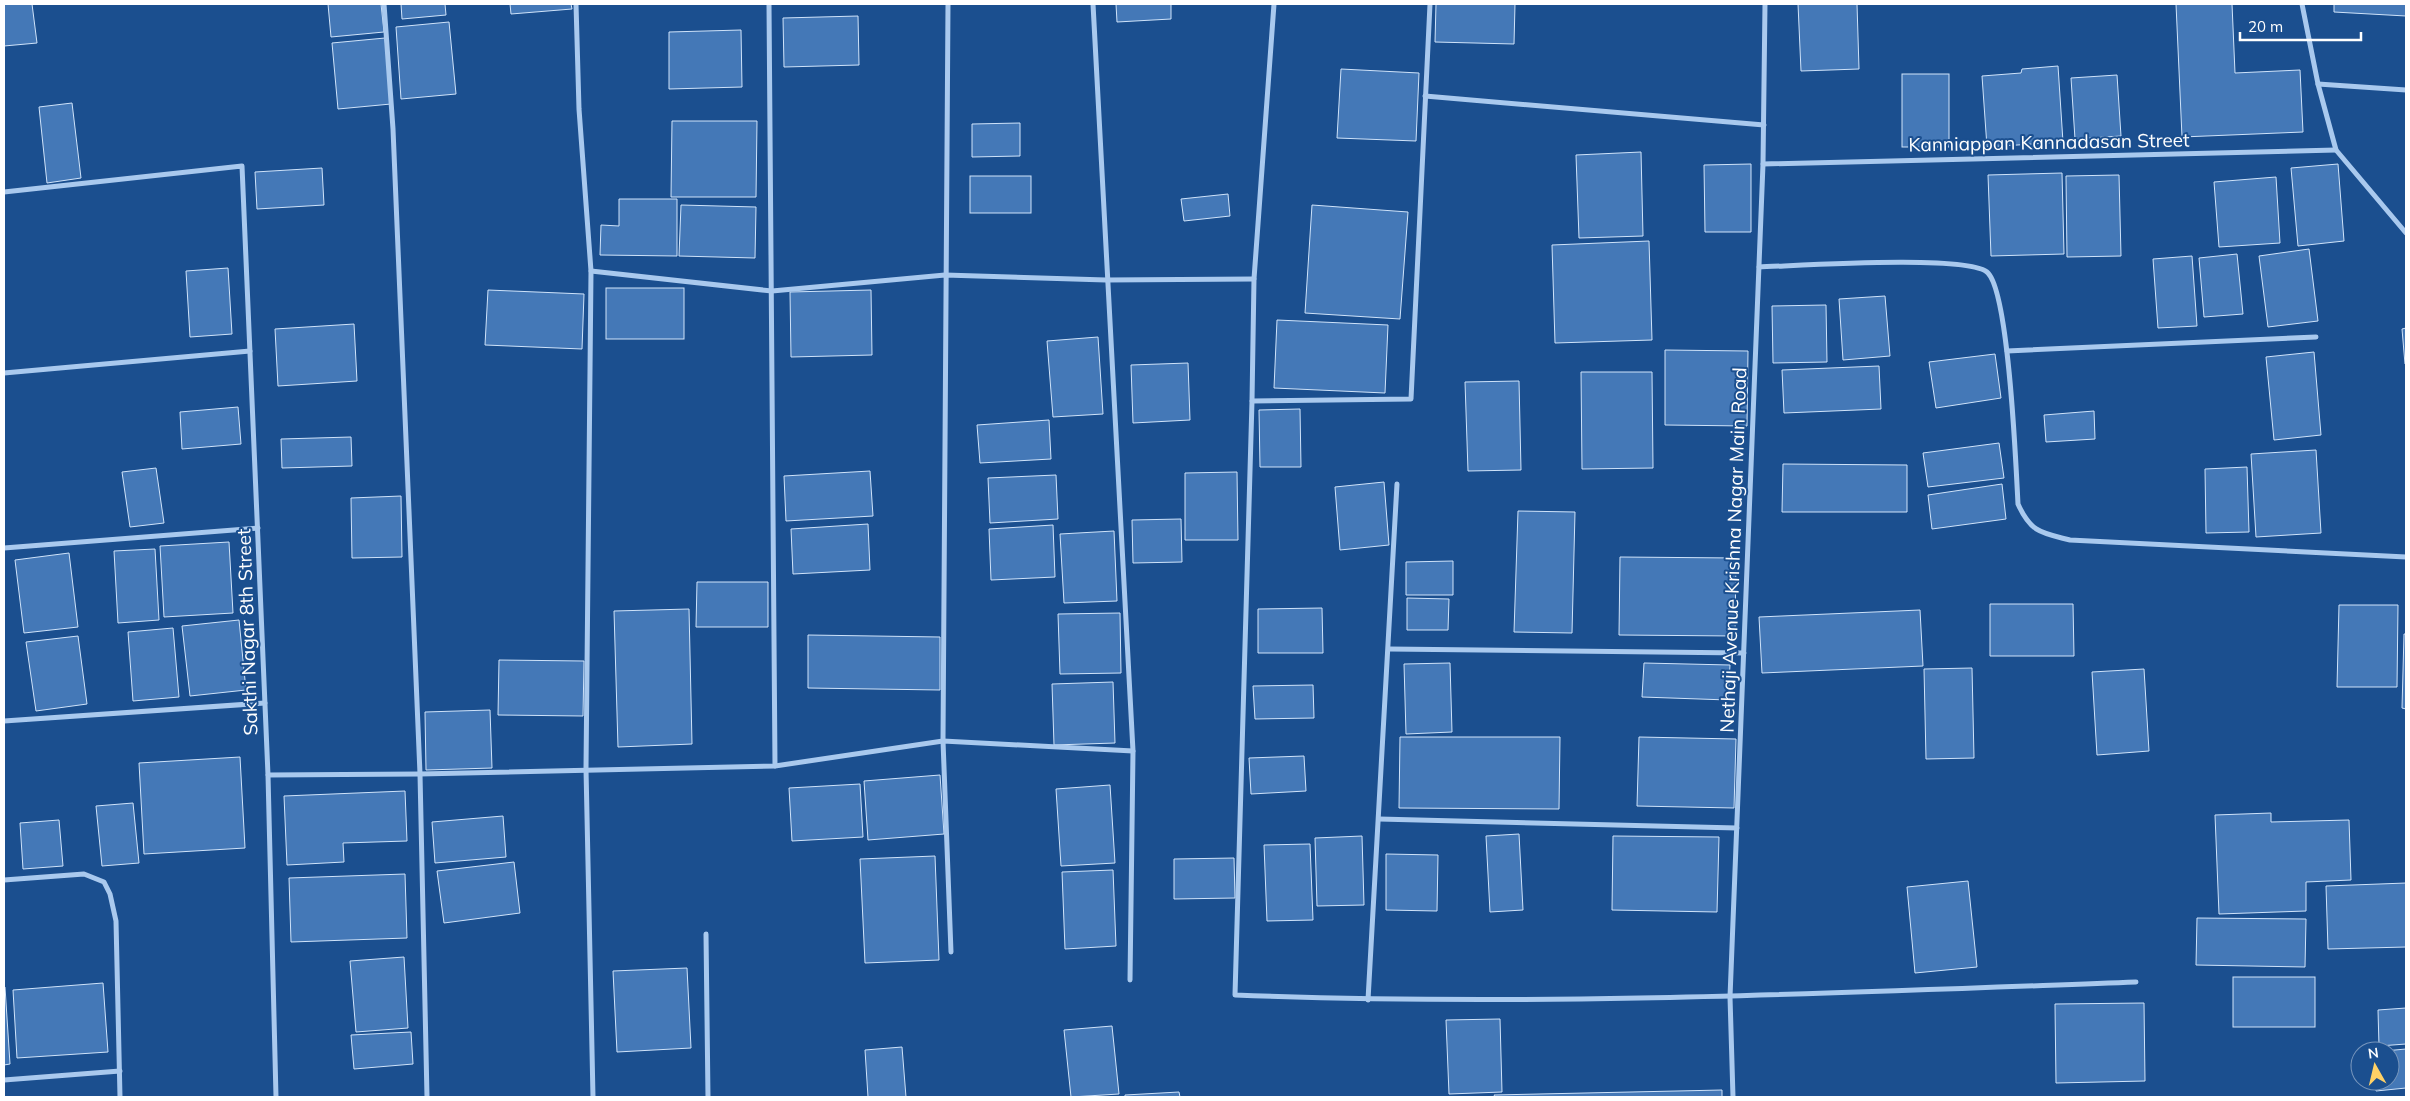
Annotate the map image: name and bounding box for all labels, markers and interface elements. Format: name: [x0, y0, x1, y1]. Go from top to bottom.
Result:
scale bar: [2240, 10, 2361, 42]
text: 20 m: [2248, 17, 2283, 36]
street label: Kanniappan Kannadasan Street: [1908, 128, 2190, 156]
street label: Nethaji Avenue Krishna Nagar Main Road: [1715, 367, 1751, 733]
street label: Sakthi Nagar 8th Street: [231, 528, 263, 736]
north arrow: [2350, 1041, 2400, 1091]
text: N: [2367, 1043, 2380, 1063]

